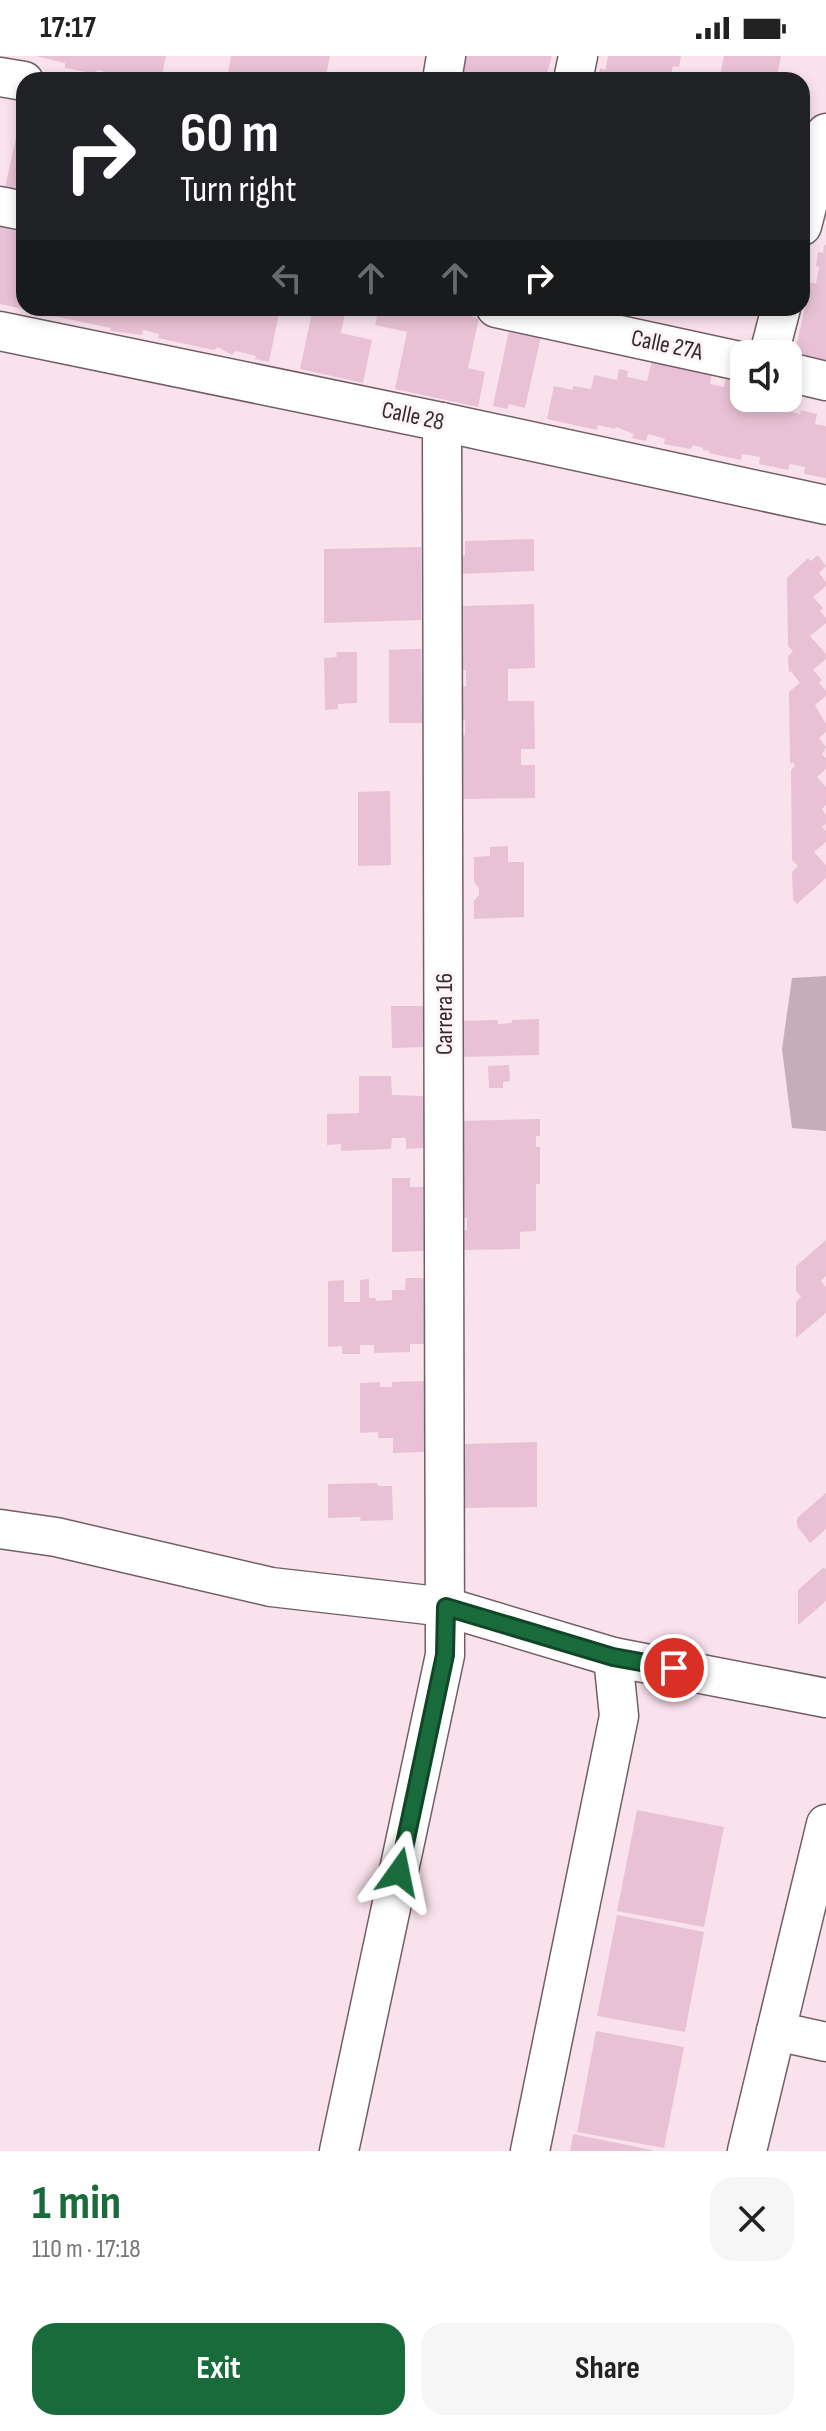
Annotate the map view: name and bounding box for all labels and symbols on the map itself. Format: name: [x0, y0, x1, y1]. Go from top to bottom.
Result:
street label: Calle 27A: [629, 323, 706, 367]
street label: Calle 28: [379, 395, 447, 437]
street label: Carrera 16: [430, 973, 459, 1055]
pin: [640, 1634, 708, 1702]
position arrow: [357, 1830, 441, 1914]

